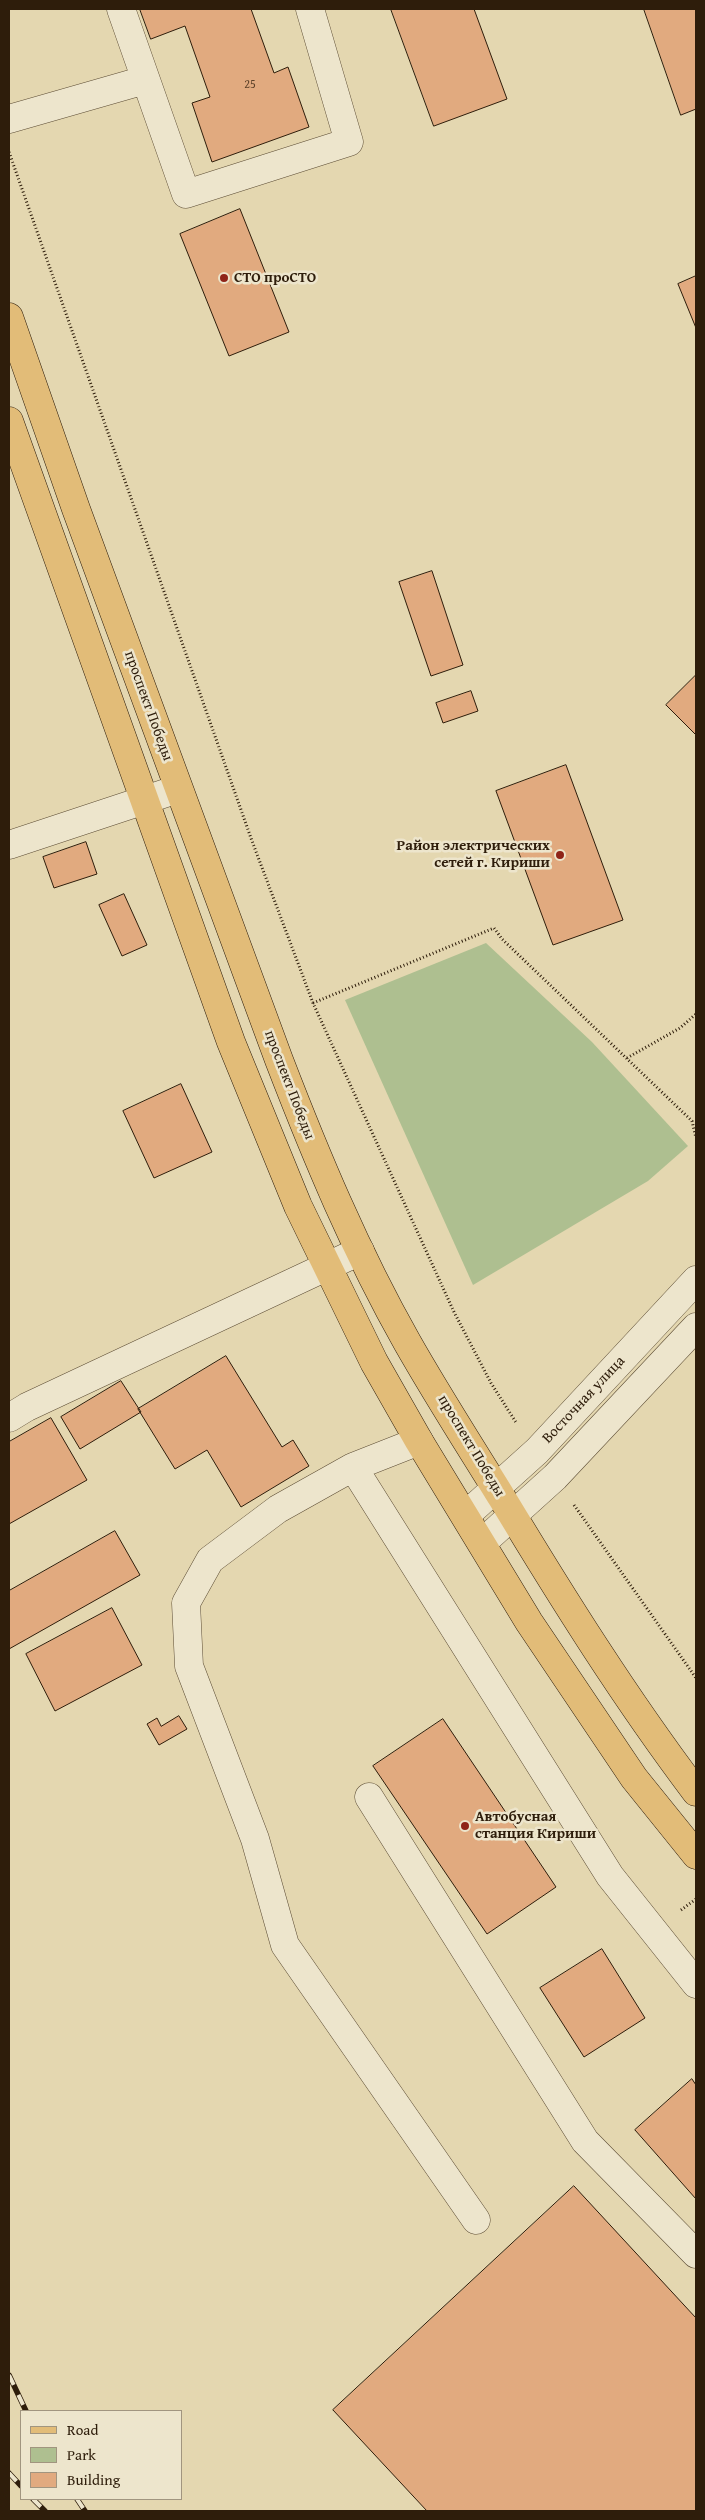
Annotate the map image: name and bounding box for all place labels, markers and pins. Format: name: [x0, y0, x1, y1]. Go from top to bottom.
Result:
place label: СТО проСТО: [234, 269, 316, 287]
marker: СТО проСТО: [218, 272, 230, 284]
place label: Район электрических сетей г. Кириши: [396, 837, 550, 872]
marker: Район электрических сетей г. Кириши: [554, 849, 566, 861]
place label: Автобусная станция Кириши: [475, 1808, 596, 1843]
marker: Автобусная станция Кириши: [459, 1820, 471, 1832]

